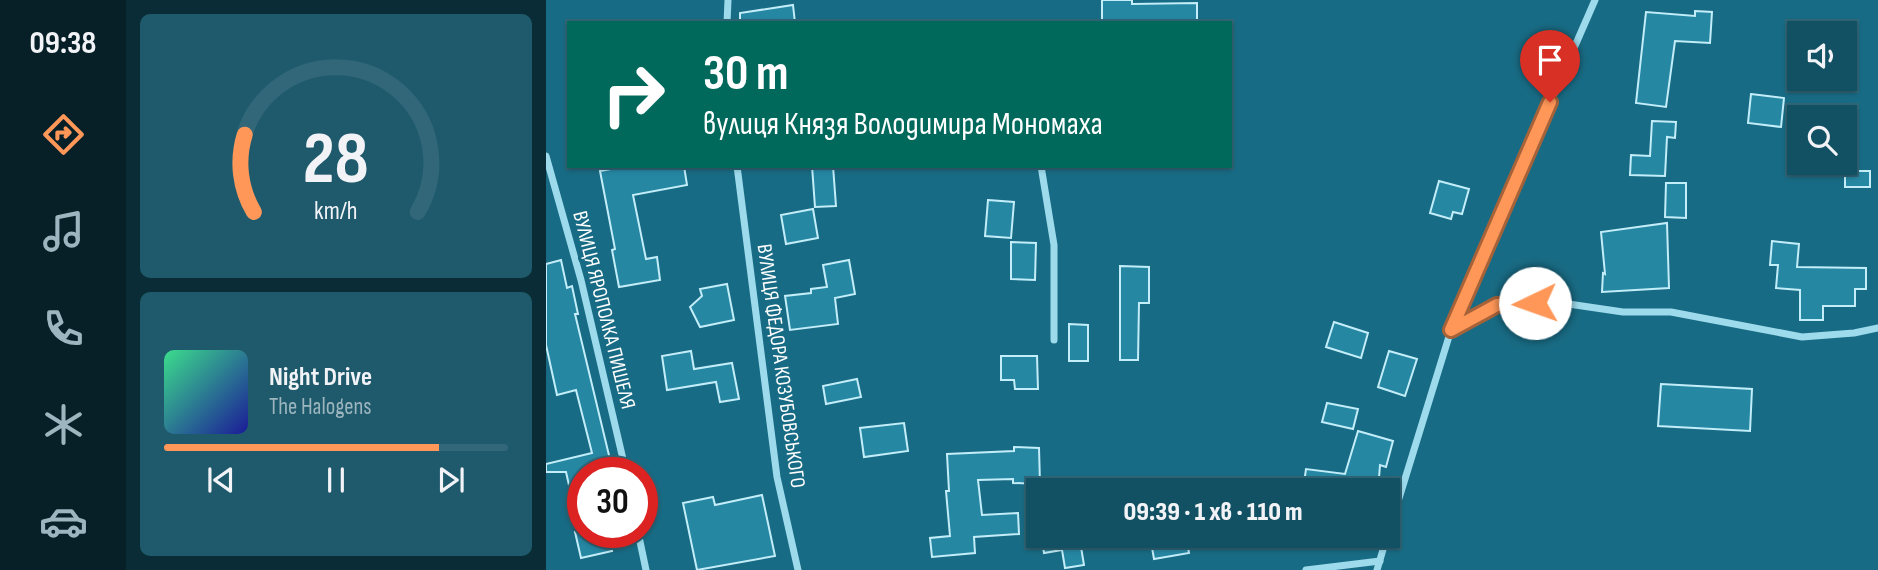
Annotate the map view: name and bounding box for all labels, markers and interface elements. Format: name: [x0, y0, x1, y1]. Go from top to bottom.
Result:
map controls: [1787, 21, 1857, 175]
button: sound: [1787, 21, 1857, 91]
text: 09:38: [30, 24, 96, 63]
pin: [1520, 30, 1580, 102]
icon: arrive: [1531, 41, 1569, 79]
text: 30 m: [703, 45, 788, 104]
icon: right: [588, 49, 679, 140]
text: вулиця Князя Володимира Мономаха: [703, 105, 1103, 144]
button: search: [1787, 105, 1857, 175]
icon: directions: [39, 110, 88, 159]
text: 28: [303, 116, 369, 204]
text: km/h: [314, 196, 358, 227]
icon: music: [39, 207, 88, 256]
street label: ВУЛИЦЯ ЯРОПОЛКА ПИШЕЛЯ: [567, 208, 641, 412]
street label: ВУЛИЦЯ ФЕДОРА КОЗУБОВСЬКОГО: [752, 242, 810, 490]
position arrow: [1498, 266, 1572, 340]
icon: phone: [39, 304, 88, 353]
text: Night Drive: [269, 362, 372, 393]
text: The Halogens: [269, 393, 372, 421]
icon: climate: [39, 400, 88, 449]
speed limit sign: 30: [567, 457, 658, 548]
icon: previous: [202, 461, 240, 499]
icon: pause: [317, 461, 355, 499]
icon: next: [432, 461, 470, 499]
icon: car: [39, 497, 88, 546]
text: 09:39 · 1 хв · 110 m: [1124, 497, 1302, 528]

